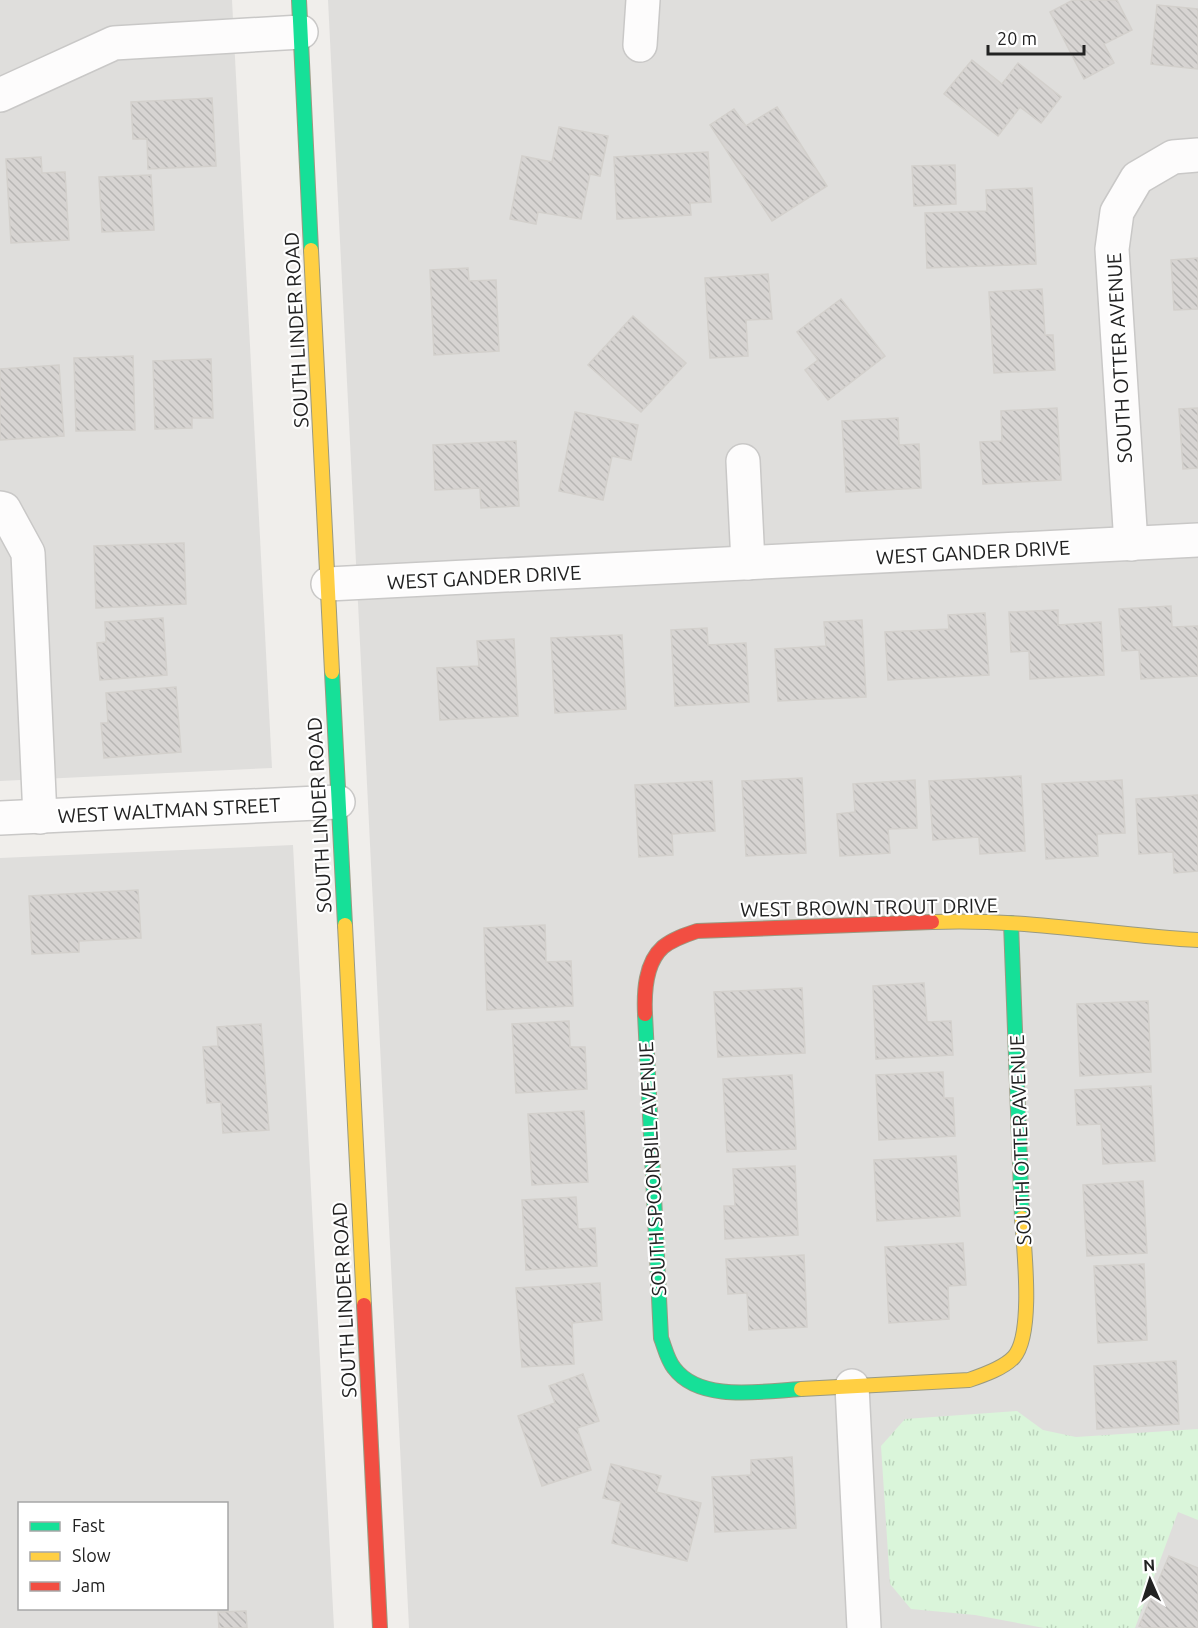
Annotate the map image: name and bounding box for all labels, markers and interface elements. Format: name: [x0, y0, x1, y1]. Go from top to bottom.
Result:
scale bar: [988, 18, 1084, 56]
text: 20 m: [997, 28, 1037, 48]
street label: SOUTH LINDER ROAD: [279, 231, 313, 429]
street label: SOUTH OTTER AVENUE: [1102, 252, 1136, 464]
street label: WEST GANDER DRIVE: [875, 535, 1071, 569]
street label: WEST GANDER DRIVE: [386, 560, 582, 594]
street label: SOUTH LINDER ROAD: [302, 716, 336, 914]
street label: WEST WALTMAN STREET: [57, 793, 281, 827]
street label: WEST BROWN TROUT DRIVE: [740, 893, 998, 921]
street label: SOUTH OTTER AVENUE: [1005, 1034, 1035, 1246]
street label: SOUTH SPOONBILL AVENUE: [634, 1041, 670, 1297]
street label: SOUTH LINDER ROAD: [327, 1201, 361, 1399]
legend: [18, 1502, 228, 1610]
text: Fast: [72, 1515, 105, 1535]
text: Slow: [72, 1545, 111, 1565]
north arrow: [1120, 1550, 1180, 1610]
text: N: [1143, 1556, 1156, 1574]
text: Jam: [72, 1575, 106, 1595]

